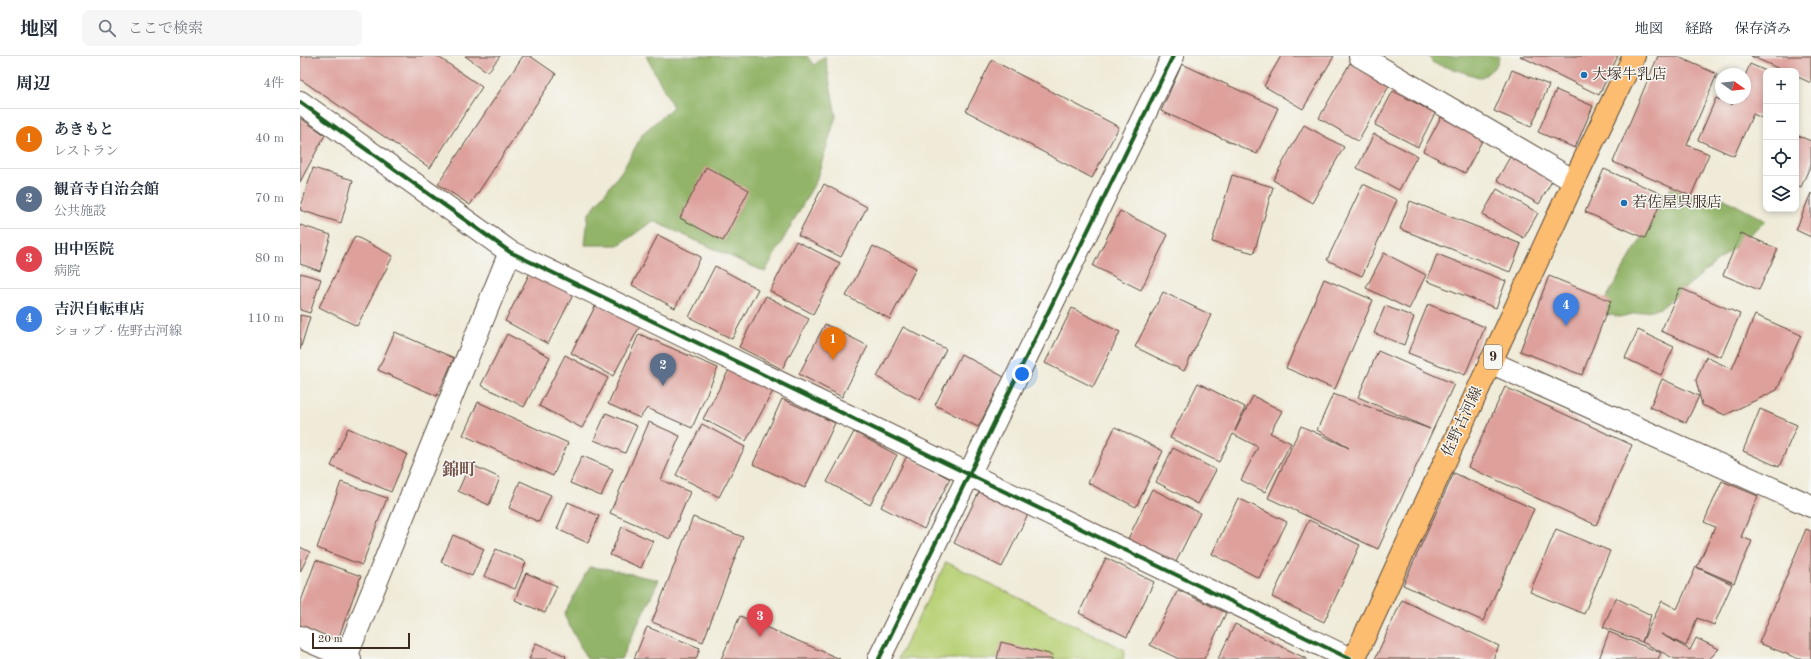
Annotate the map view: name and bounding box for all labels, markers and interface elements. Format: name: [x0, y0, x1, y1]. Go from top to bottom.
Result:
search box: [82, 10, 362, 46]
icon: search: [96, 17, 118, 39]
text: 地図: [20, 21, 58, 40]
text: ここで検索: [128, 22, 203, 37]
text: 地図: [1635, 22, 1663, 36]
text: 経路: [1685, 22, 1713, 36]
text: 保存済み: [1735, 22, 1791, 36]
place label: 大塚牛乳店: [1592, 66, 1667, 83]
north arrow: [1715, 68, 1751, 104]
map controls: [1763, 68, 1799, 212]
button: +: [1763, 68, 1799, 104]
marker: 大塚牛乳店: [1579, 70, 1589, 80]
text: 周辺: [16, 76, 50, 93]
text: 4件: [263, 77, 284, 90]
button: −: [1763, 104, 1799, 140]
text: あきもと: [54, 123, 114, 138]
text: 1: [25, 132, 33, 145]
text: 40 m: [255, 132, 284, 145]
button: locate: [1763, 140, 1799, 176]
text: レストラン: [54, 145, 119, 158]
button: layers: [1763, 176, 1799, 212]
text: 観音寺自治会館: [54, 183, 159, 198]
text: 2: [25, 192, 33, 205]
text: 70 m: [255, 192, 284, 205]
place label: 若佐屋呉服店: [1632, 194, 1722, 211]
marker: 若佐屋呉服店: [1619, 198, 1629, 208]
text: 公共施設: [54, 205, 106, 218]
text: 田中医院: [54, 243, 114, 258]
text: 3: [25, 252, 33, 265]
text: 80 m: [255, 252, 284, 265]
text: 病院: [54, 265, 80, 278]
pin: 4: [1553, 293, 1579, 326]
text: 吉沢自転車店: [54, 303, 144, 318]
text: 4: [25, 312, 33, 325]
text: 110 m: [247, 312, 284, 325]
text: ショップ · 佐野古河線: [54, 325, 182, 338]
pin: 1: [820, 327, 846, 360]
road number: 9: [1484, 345, 1502, 369]
pin: 2: [650, 353, 676, 386]
your location: [1012, 364, 1032, 384]
street label: 佐野古河線: [1439, 384, 1486, 459]
district label: 錦町: [442, 460, 476, 479]
pin: 3: [747, 604, 773, 637]
scale bar: [312, 631, 410, 650]
text: 20 m: [318, 634, 343, 645]

